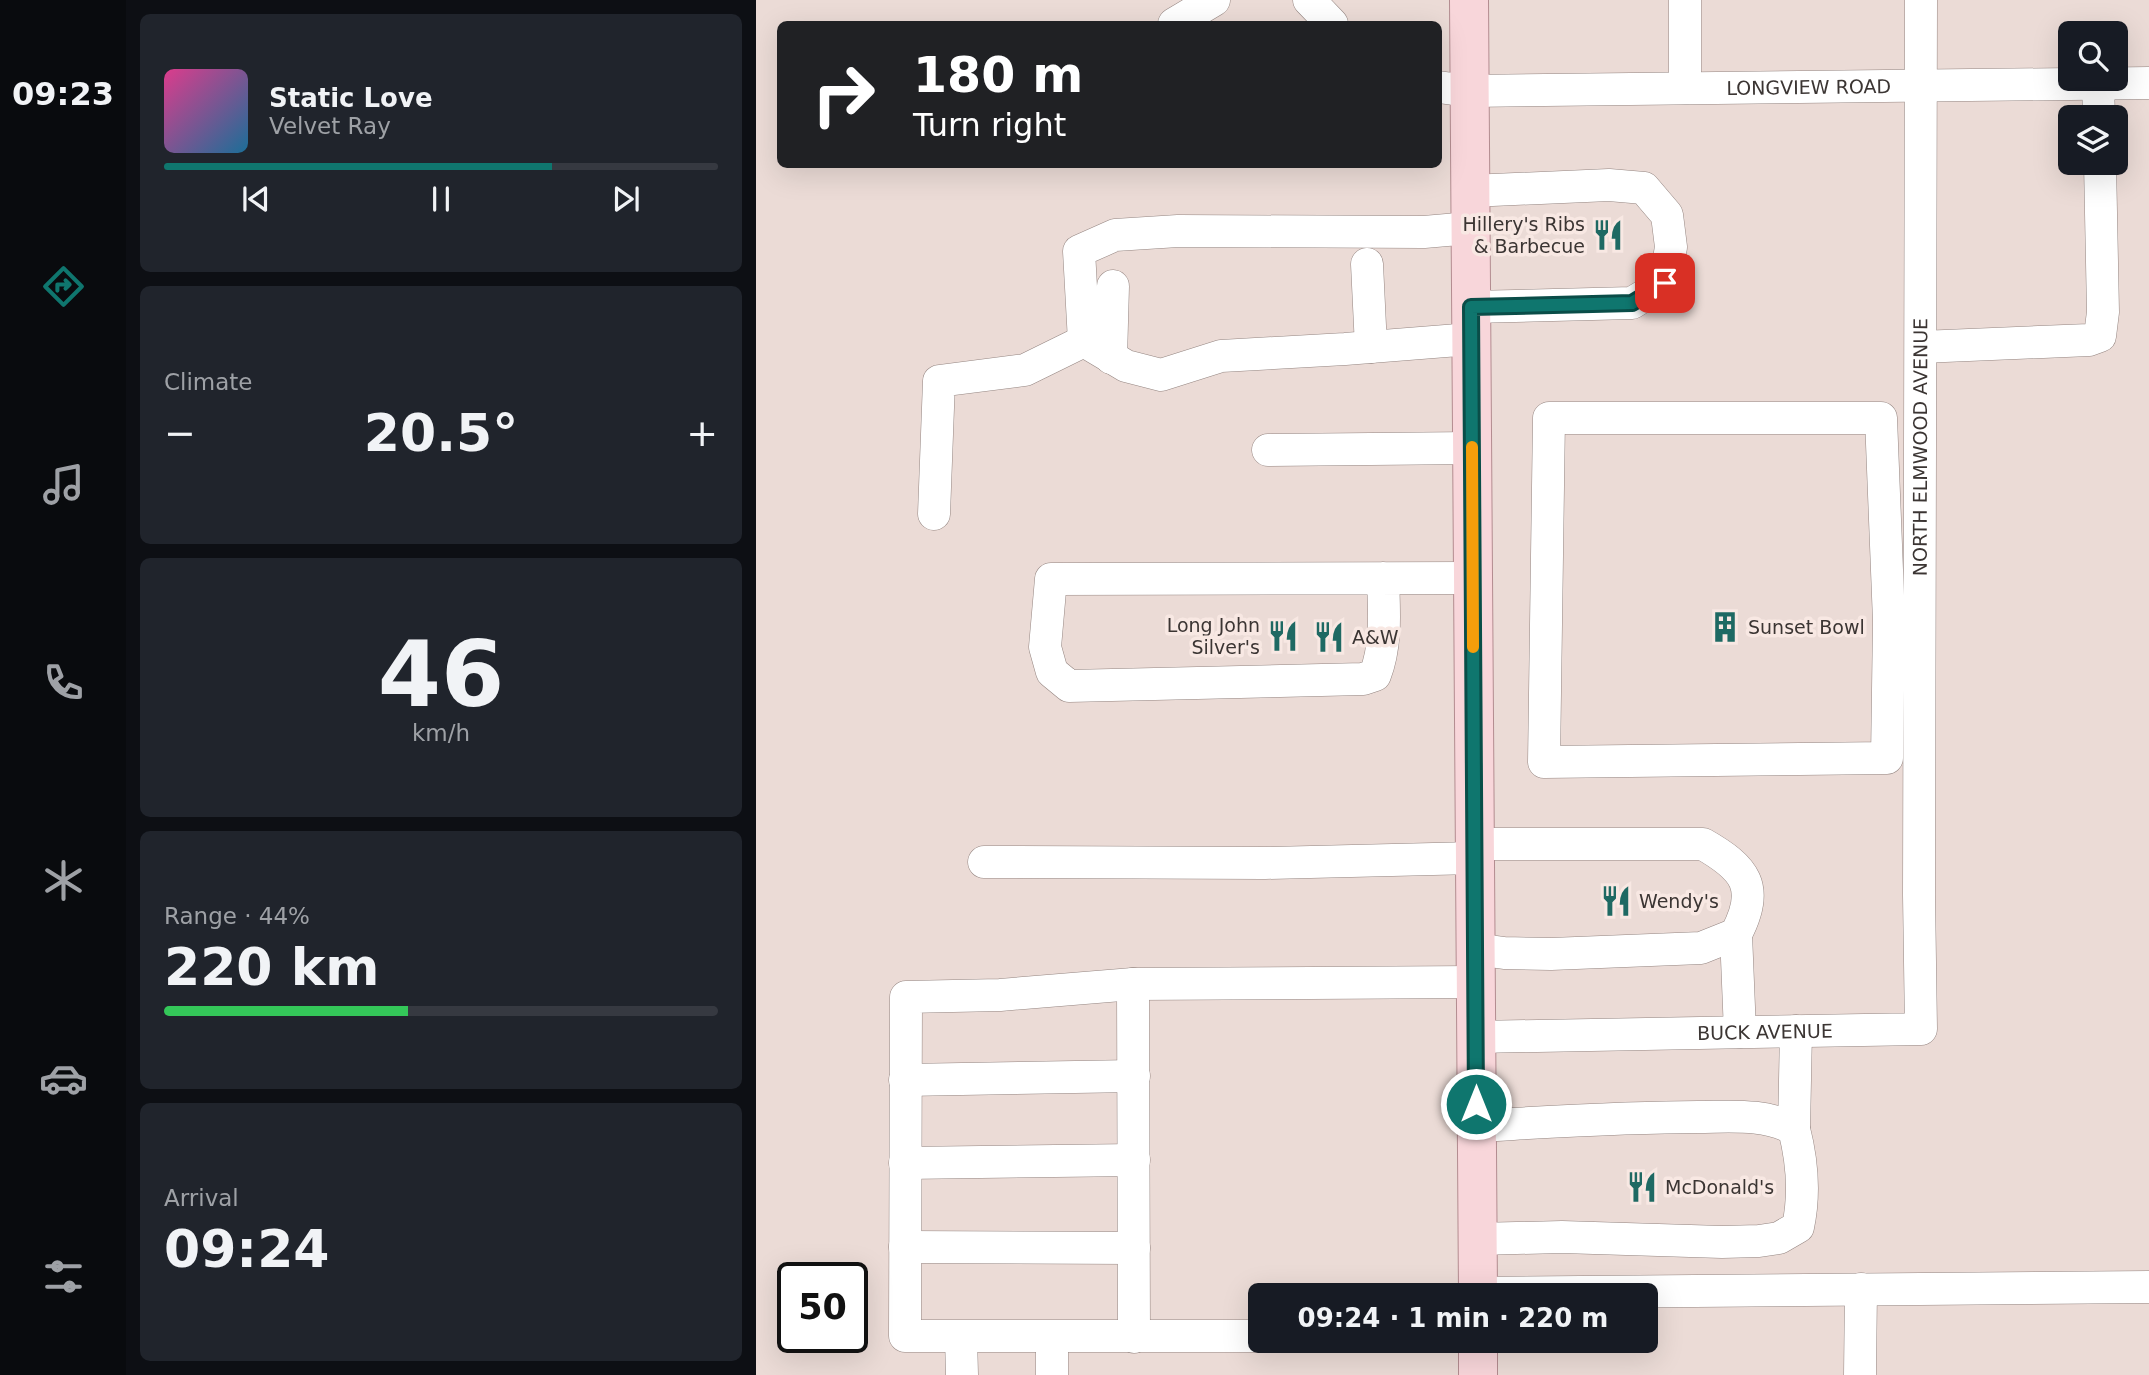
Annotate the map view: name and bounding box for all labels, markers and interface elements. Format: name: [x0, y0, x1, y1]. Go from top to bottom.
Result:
map controls: [2058, 21, 2128, 175]
button: search: [2058, 21, 2128, 91]
text: 180 m: [913, 47, 1083, 104]
icon: right: [798, 49, 889, 140]
text: 09:23: [12, 75, 114, 113]
street label: LONGVIEW ROAD: [1726, 75, 1891, 99]
text: Static Love: [269, 83, 433, 113]
button: layers: [2058, 105, 2128, 175]
text: Turn right: [913, 106, 1066, 144]
text: Velvet Ray: [269, 113, 391, 139]
icon: previous: [237, 180, 275, 218]
icon: pause: [422, 180, 460, 218]
icon: next: [607, 180, 645, 218]
place label: Hillery's Ribs & Barbecue: [1463, 213, 1585, 257]
restaurant icon: Hillery's Ribs & Barbecue: [1591, 218, 1625, 252]
pin: [1635, 253, 1695, 313]
icon: directions: [39, 262, 88, 311]
icon: arrive: [1646, 264, 1684, 302]
street label: NORTH ELMWOOD AVENUE: [1909, 318, 1931, 576]
text: Climate: [164, 369, 253, 395]
text: 20.5°: [364, 403, 518, 463]
text: −: [164, 411, 196, 455]
text: +: [686, 411, 718, 455]
icon: music: [39, 460, 88, 509]
building icon: Sunset Bowl: [1708, 610, 1742, 644]
place label: Long John Silver's: [1167, 614, 1260, 658]
place label: Sunset Bowl: [1748, 616, 1865, 638]
restaurant icon: Long John Silver's: [1266, 619, 1300, 653]
restaurant icon: A&W: [1312, 620, 1346, 654]
text: 46: [378, 622, 504, 727]
place label: A&W: [1352, 626, 1399, 648]
icon: phone: [39, 658, 88, 707]
text: km/h: [412, 720, 470, 746]
icon: climate: [39, 856, 88, 905]
restaurant icon: Wendy's: [1599, 884, 1633, 918]
place label: Wendy's: [1639, 890, 1719, 912]
text: Range · 44%: [164, 903, 310, 929]
text: 220 km: [164, 937, 379, 997]
street label: BUCK AVENUE: [1697, 1020, 1833, 1044]
icon: car: [39, 1054, 88, 1103]
position arrow: [1439, 1067, 1513, 1141]
restaurant icon: McDonald's: [1625, 1170, 1659, 1204]
place label: McDonald's: [1665, 1176, 1774, 1198]
text: Arrival: [164, 1185, 239, 1211]
text: 09:24: [164, 1219, 330, 1279]
icon: filters: [39, 1252, 88, 1301]
speed limit sign: 50: [777, 1262, 868, 1353]
text: 09:24 · 1 min · 220 m: [1298, 1303, 1608, 1333]

